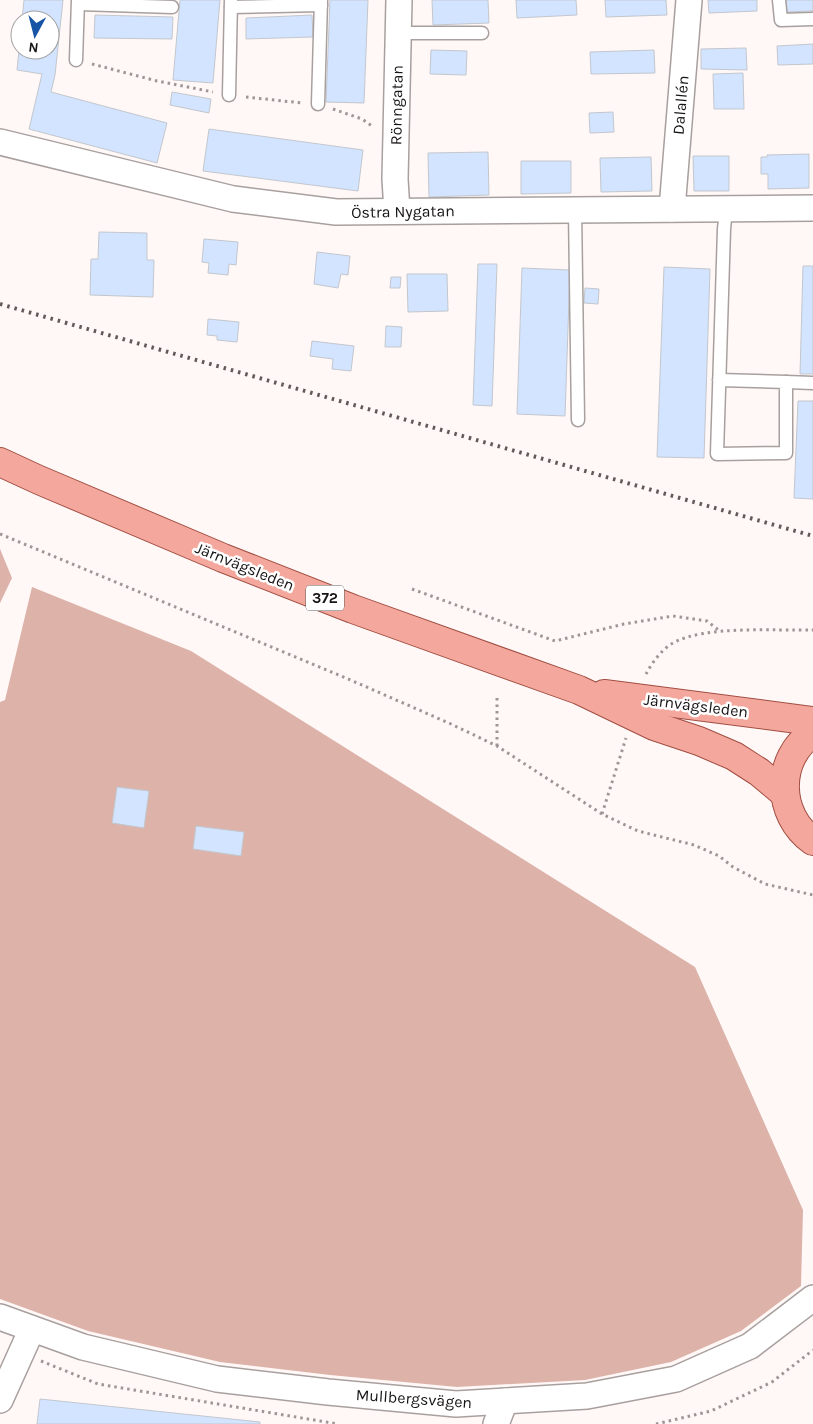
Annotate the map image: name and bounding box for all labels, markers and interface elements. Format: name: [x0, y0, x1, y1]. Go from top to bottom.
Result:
north arrow: [10, 10, 60, 60]
text: N: [27, 38, 39, 56]
street label: Rönngatan: [386, 65, 407, 145]
street label: Dalallén: [668, 75, 693, 136]
street label: Östra Nygatan: [351, 201, 455, 222]
street label: Järnvägsleden: [193, 538, 297, 595]
road number: 372: [306, 586, 344, 610]
street label: Järnvägsleden: [643, 690, 749, 721]
street label: Mullbergsvägen: [355, 1385, 473, 1412]

